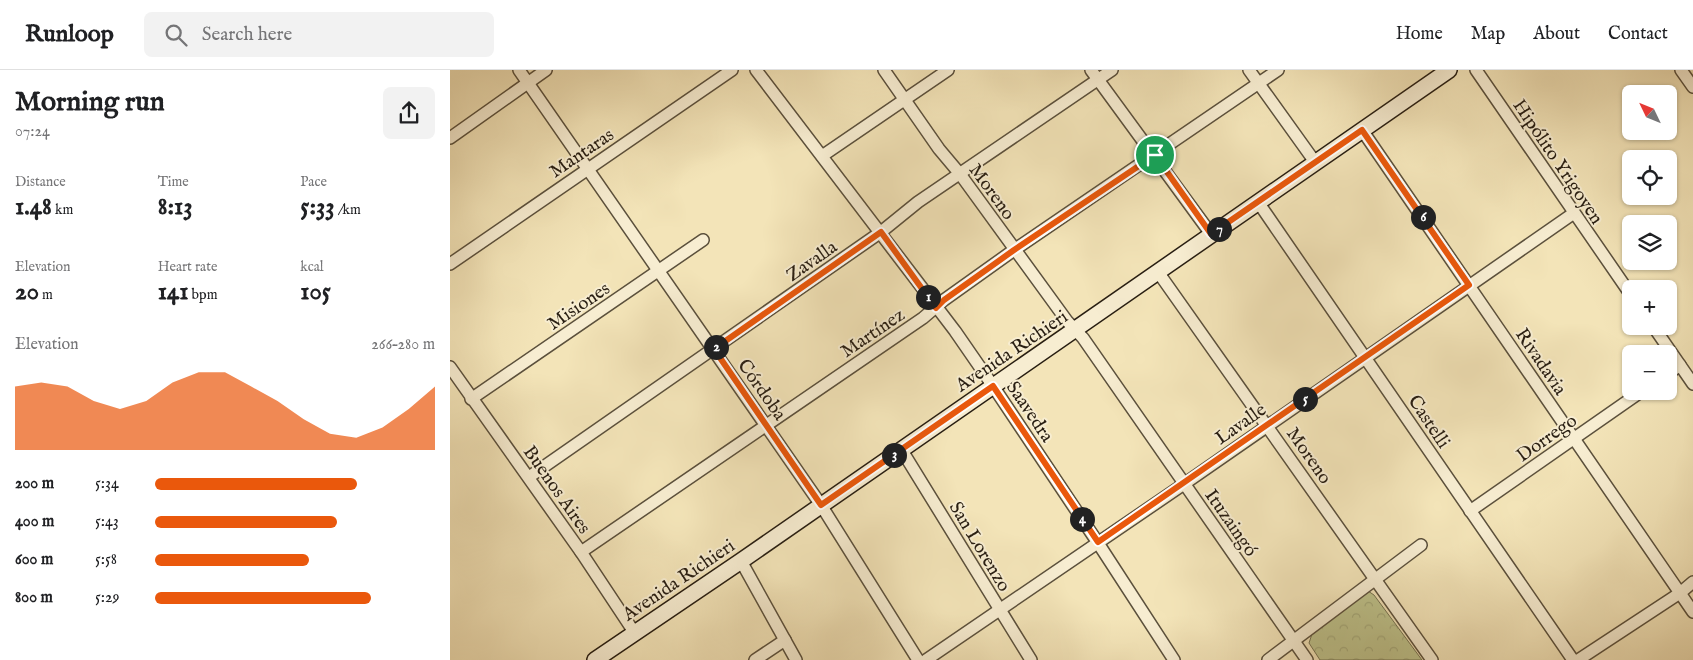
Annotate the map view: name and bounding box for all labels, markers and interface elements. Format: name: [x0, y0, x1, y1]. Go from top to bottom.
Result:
search box: [144, 12, 494, 57]
text: Runloop: [25, 19, 114, 50]
icon: search: [162, 21, 190, 49]
text: Search here: [202, 23, 292, 47]
text: Home: [1396, 23, 1443, 46]
text: Map: [1471, 23, 1505, 46]
text: About: [1533, 23, 1580, 46]
text: Contact: [1608, 23, 1668, 46]
text: Morning run: [15, 85, 165, 120]
north arrow: [1622, 85, 1678, 140]
map controls: [1622, 85, 1677, 400]
button: share: [383, 87, 435, 139]
street label: Hipólito Yrigoyen: [1507, 95, 1608, 229]
text: 07:24: [15, 122, 50, 142]
street label: Mantaras: [545, 123, 619, 184]
pin: [1134, 134, 1176, 176]
icon: arrive: [1141, 141, 1169, 169]
button: locate: [1622, 150, 1677, 205]
street label: Moreno: [963, 159, 1020, 225]
text: Distance: [15, 173, 66, 191]
text: Time: [158, 173, 189, 191]
text: Pace: [300, 173, 327, 191]
text: 1.48: [15, 191, 52, 223]
text: 8:13: [158, 191, 193, 223]
text: 5:33: [300, 191, 335, 223]
text: km: [52, 201, 73, 219]
text: /km: [335, 201, 361, 219]
pin: 6: [1410, 204, 1436, 230]
text: 6: [1421, 208, 1426, 226]
button: layers: [1622, 215, 1677, 270]
pin: 7: [1206, 216, 1232, 242]
text: 7: [1216, 220, 1223, 238]
street label: Zavalla: [782, 235, 843, 288]
text: Elevation: [15, 258, 71, 276]
text: Heart rate: [158, 258, 217, 276]
text: kcal: [300, 258, 324, 276]
text: 20: [15, 276, 39, 308]
text: 141: [158, 276, 189, 308]
text: 105: [300, 276, 331, 308]
street label: Misiones: [543, 277, 615, 336]
button: +: [1622, 280, 1677, 335]
pin: 1: [916, 284, 940, 310]
text: m: [39, 286, 53, 304]
text: bpm: [189, 286, 217, 304]
text: 1: [926, 288, 931, 306]
street label: Martínez: [836, 303, 910, 364]
street label: Avenida Richieri: [950, 305, 1073, 399]
street label: Rivadavia: [1509, 324, 1572, 401]
pin: 2: [704, 334, 728, 360]
text: Elevation: [15, 335, 78, 355]
text: 266–280 m: [371, 335, 435, 355]
text: 2: [713, 338, 720, 356]
button: −: [1622, 345, 1677, 400]
street label: Córdoba: [732, 355, 792, 426]
street label: Saavedra: [1000, 377, 1059, 448]
pin: 5: [1292, 386, 1318, 412]
text: 5: [1303, 390, 1308, 408]
street label: Castelli: [1402, 391, 1455, 453]
street label: Lavalle: [1211, 398, 1272, 451]
street label: Dorrego: [1512, 409, 1582, 468]
street label: Moreno: [1280, 423, 1337, 489]
street label: Buenos Aires: [517, 441, 596, 539]
pin: 3: [882, 442, 906, 468]
text: 3: [892, 446, 897, 464]
text: 200 m: [15, 474, 54, 494]
text: 5:34: [95, 474, 119, 494]
street label: Ituzaingó: [1198, 485, 1262, 562]
street label: San Lorenzo: [943, 498, 1016, 596]
pin: 4: [1070, 506, 1094, 532]
text: 4: [1079, 510, 1086, 528]
text: 400 m: [15, 512, 54, 532]
text: 5:43: [95, 512, 119, 532]
street label: Avenida Richieri: [617, 534, 740, 628]
text: 600 m: [15, 550, 53, 570]
text: 5:58: [95, 550, 117, 570]
text: 800 m: [15, 588, 53, 608]
text: 5:29: [95, 588, 120, 608]

